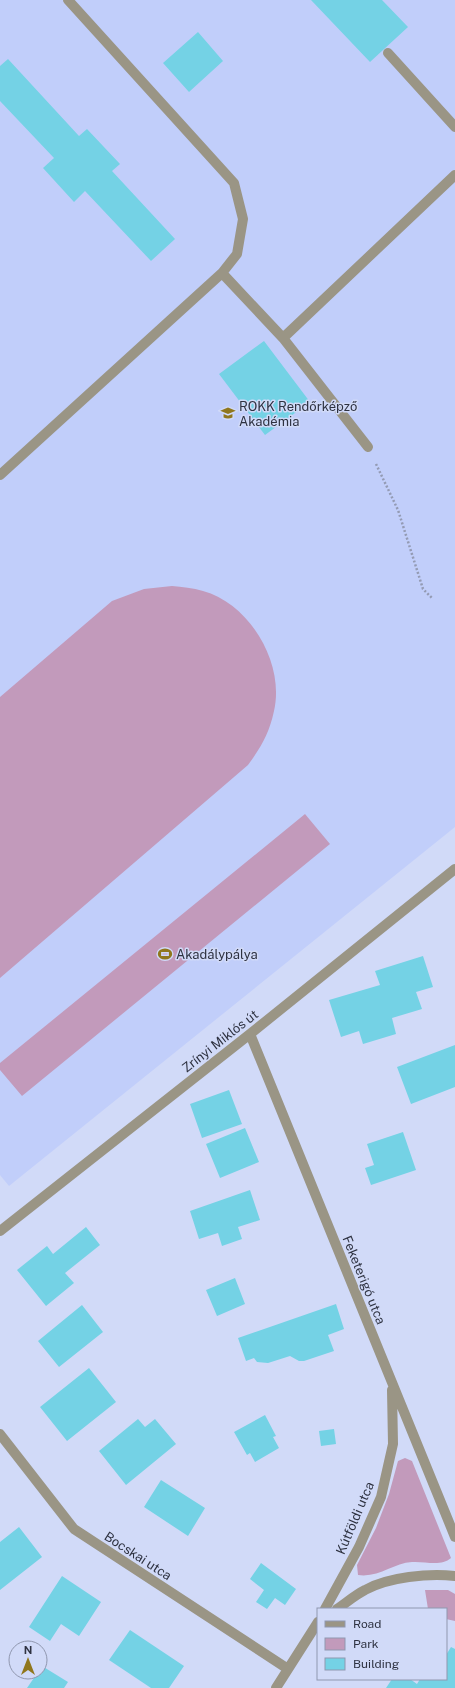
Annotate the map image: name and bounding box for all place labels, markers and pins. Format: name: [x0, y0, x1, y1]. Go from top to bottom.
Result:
place label: ROKK Rendőrképző Akadémia: [239, 399, 357, 429]
school or university icon: ROKK Rendőrképző Akadémia: [220, 405, 236, 421]
sports icon: Akadálypálya: [157, 946, 173, 962]
place label: Akadálypálya: [176, 947, 258, 962]

